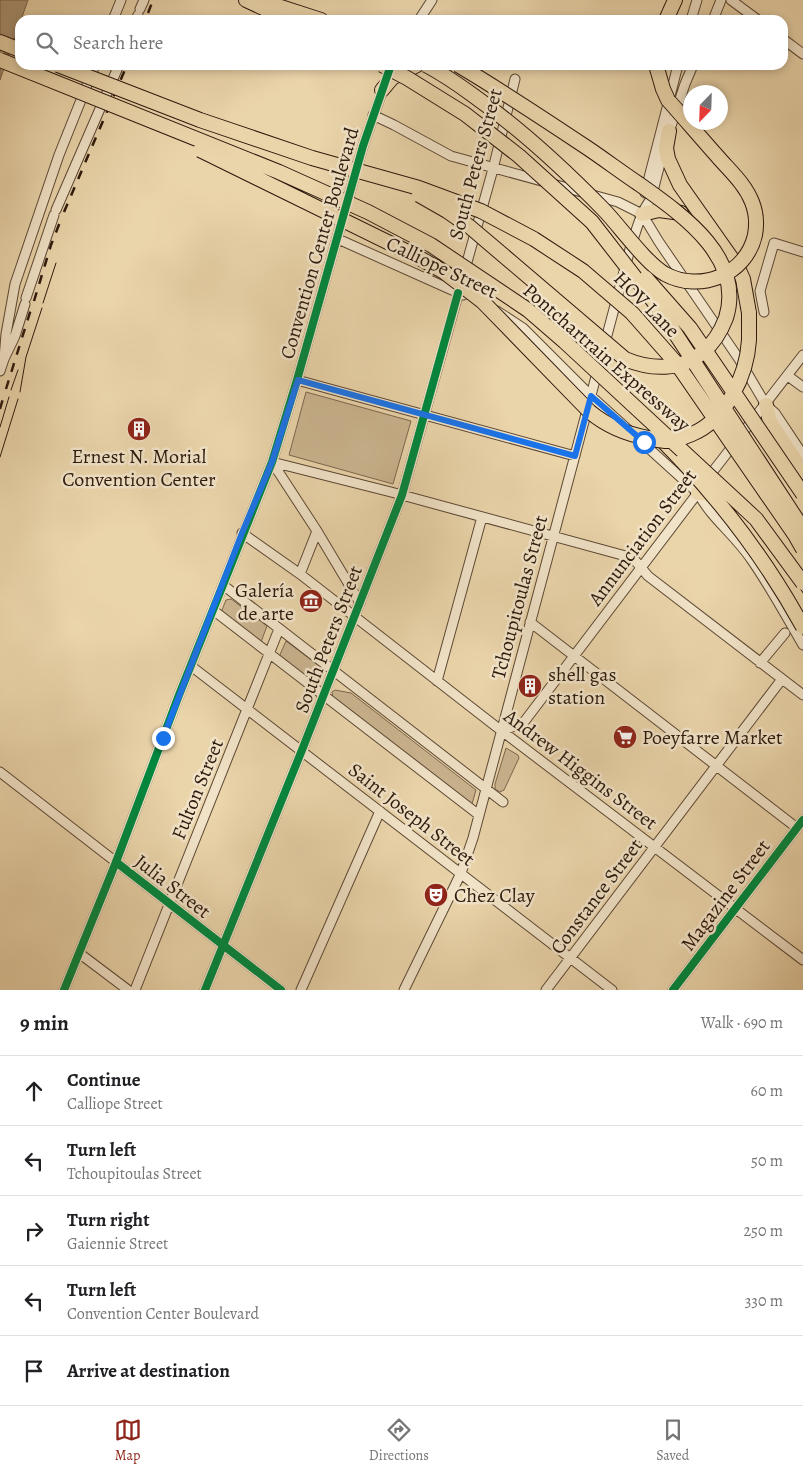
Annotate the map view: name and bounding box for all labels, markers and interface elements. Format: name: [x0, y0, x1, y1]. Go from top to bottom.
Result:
search box: [15, 15, 788, 70]
icon: search: [33, 29, 61, 57]
text: Search here: [73, 30, 163, 56]
street label: South Peters Street: [442, 85, 509, 243]
north arrow: [683, 85, 728, 130]
street label: Convention Center Boulevard: [273, 124, 366, 362]
street label: Calliope Street: [382, 230, 502, 305]
street label: HOV Lane: [607, 265, 686, 344]
street label: Pontchartrain Expressway: [517, 277, 697, 438]
building icon: Ernest N. Morial Convention Center: [126, 416, 152, 442]
route start: [633, 431, 656, 454]
place label: Ernest N. Morial Convention Center: [62, 443, 216, 493]
street label: Annunciation Street: [581, 463, 703, 612]
street label: Tchoupitoulas Street: [485, 512, 554, 682]
street label: South Peters Street: [288, 561, 369, 717]
place label: Galería de arte: [235, 577, 295, 627]
museum icon: Galería de arte: [298, 588, 324, 614]
place label: shell gas station: [548, 661, 617, 711]
building icon: shell gas station: [517, 673, 543, 699]
street label: Andrew Higgins Street: [498, 702, 663, 836]
supermarket icon: Poeyfarre Market: [612, 724, 638, 750]
place label: Poeyfarre Market: [642, 724, 783, 751]
route end: [152, 727, 175, 750]
street label: Fulton Street: [165, 734, 230, 844]
street label: Saint Joseph Street: [343, 756, 481, 873]
street label: Constance Street: [544, 833, 649, 960]
street label: Magazine Street: [675, 834, 776, 957]
street label: Julia Street: [129, 848, 217, 925]
theatre icon: Chez Clay: [423, 882, 449, 908]
place label: Chez Clay: [454, 882, 536, 909]
text: 9 min: [20, 1009, 69, 1037]
text: Walk · 690 m: [701, 1012, 783, 1034]
text: Continue: [67, 1067, 141, 1093]
icon: ahead: [20, 1077, 48, 1105]
text: 60 m: [751, 1080, 783, 1102]
text: Calliope Street: [67, 1093, 163, 1115]
text: Turn left: [67, 1137, 136, 1163]
icon: left: [20, 1147, 48, 1175]
text: 50 m: [751, 1150, 783, 1172]
text: Tchoupitoulas Street: [67, 1163, 202, 1185]
text: Turn right: [67, 1207, 149, 1233]
icon: right: [20, 1217, 48, 1245]
text: 250 m: [744, 1220, 783, 1242]
text: Gaiennie Street: [67, 1233, 168, 1255]
text: Turn left: [67, 1277, 136, 1303]
icon: left: [20, 1287, 48, 1315]
text: 330 m: [745, 1290, 783, 1312]
text: Convention Center Boulevard: [67, 1303, 259, 1325]
icon: arrive: [20, 1357, 48, 1385]
text: Arrive at destination: [67, 1358, 230, 1384]
tab: Map: [114, 1416, 142, 1465]
tab: Directions: [369, 1416, 429, 1465]
tab: Saved: [656, 1416, 689, 1465]

